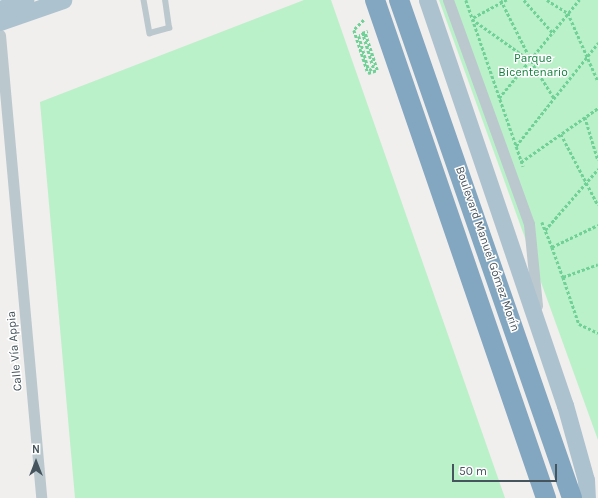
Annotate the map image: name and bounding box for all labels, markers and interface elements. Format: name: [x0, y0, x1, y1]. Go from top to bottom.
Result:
park label: Parque Bicentenario: [498, 52, 568, 80]
street label: Boulevard Manuel Gómez Morín: [452, 165, 522, 333]
street label: Calle Vía Appia: [4, 310, 26, 392]
north arrow: [16, 442, 56, 482]
text: N: [32, 443, 40, 456]
scale bar: [454, 456, 559, 482]
text: 50 m: [459, 464, 487, 478]

